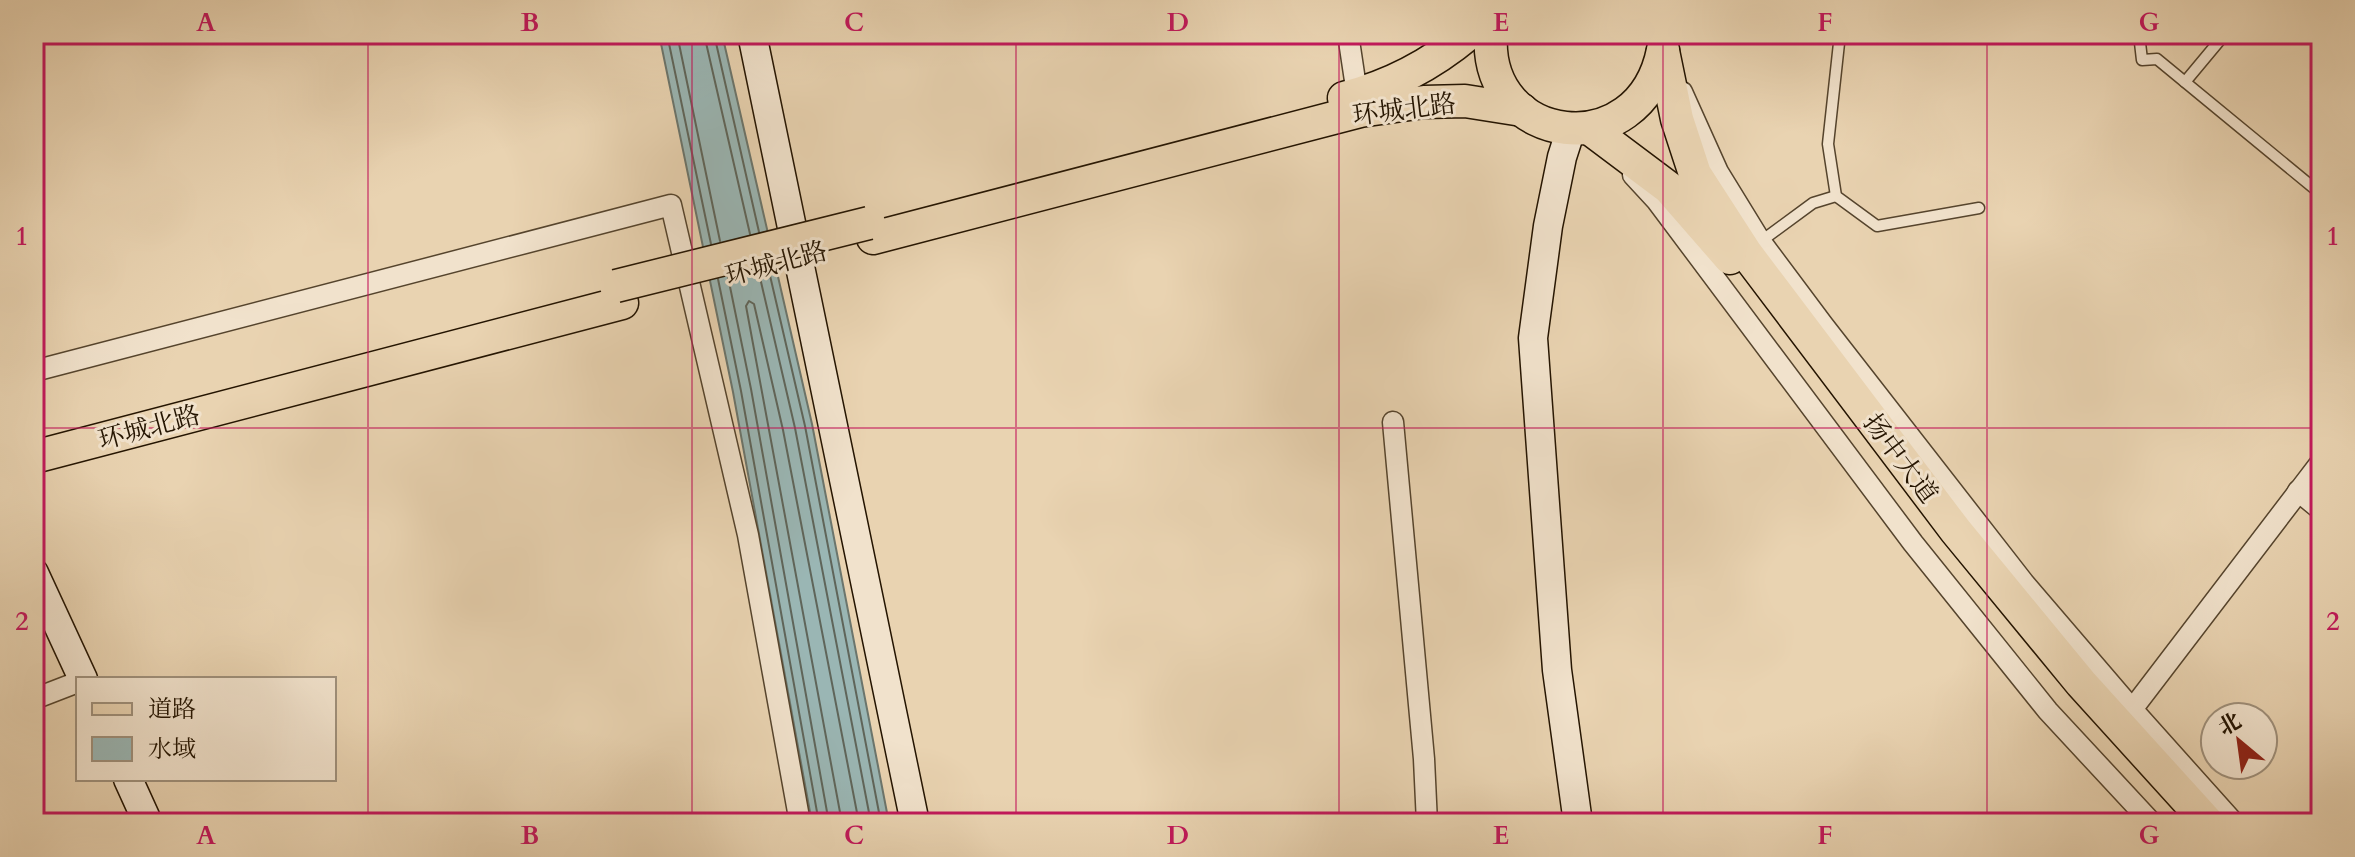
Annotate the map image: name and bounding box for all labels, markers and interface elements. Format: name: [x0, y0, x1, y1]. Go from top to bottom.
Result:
text: A: [196, 5, 216, 40]
text: B: [521, 5, 539, 40]
text: C: [844, 5, 864, 40]
text: D: [1167, 5, 1189, 40]
text: E: [1493, 5, 1509, 40]
text: F: [1817, 5, 1833, 40]
text: G: [2138, 5, 2160, 40]
street label: 环城北路: [1350, 86, 1458, 133]
text: 1: [15, 219, 29, 254]
text: 1: [2326, 219, 2340, 254]
street label: 环城北路: [721, 233, 831, 294]
street label: 环城北路: [94, 397, 204, 458]
street label: 扬中大道: [1855, 406, 1946, 510]
text: 2: [15, 604, 29, 639]
text: 2: [2326, 604, 2340, 639]
legend: [76, 677, 336, 781]
text: 道路: [148, 693, 196, 726]
north arrow: [2199, 701, 2279, 781]
text: 北: [2213, 706, 2247, 743]
text: 水域: [148, 733, 196, 766]
text: A: [196, 818, 216, 853]
text: B: [521, 818, 539, 853]
text: C: [844, 818, 864, 853]
text: D: [1167, 818, 1189, 853]
text: E: [1493, 818, 1509, 853]
text: F: [1817, 818, 1833, 853]
text: G: [2138, 818, 2160, 853]

